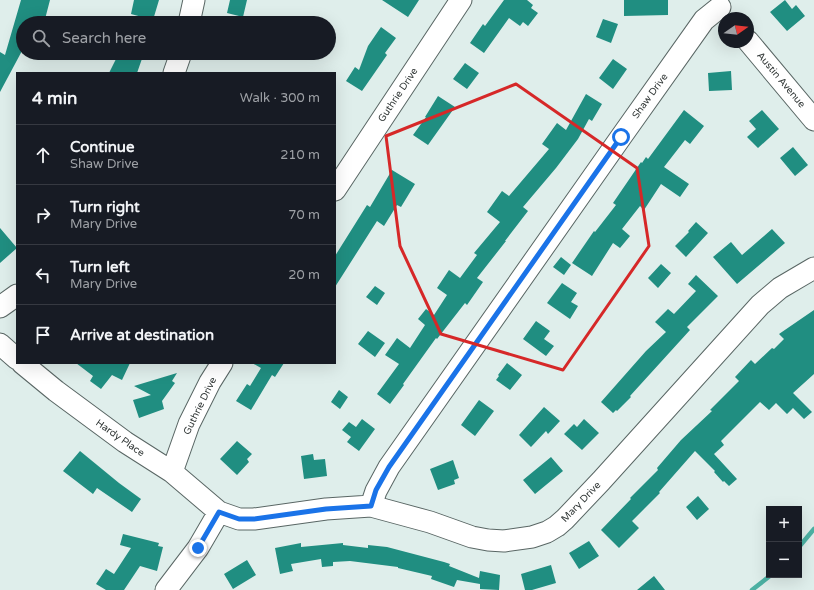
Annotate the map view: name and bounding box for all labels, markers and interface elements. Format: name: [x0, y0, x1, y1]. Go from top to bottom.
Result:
north arrow: [718, 12, 754, 48]
search box: [16, 16, 336, 60]
icon: search: [30, 27, 52, 49]
text: Search here: [62, 29, 146, 47]
street label: Austin Avenue: [754, 50, 808, 111]
street label: Guthrie Drive: [375, 65, 421, 124]
street label: Shaw Drive: [630, 71, 671, 121]
text: 4 min: [32, 88, 77, 109]
text: Walk · 300 m: [240, 90, 320, 106]
route start: [612, 128, 630, 146]
text: Continue: [70, 138, 134, 156]
icon: ahead: [32, 144, 54, 166]
text: 210 m: [280, 147, 320, 163]
text: Shaw Drive: [70, 156, 139, 172]
text: Turn right: [70, 198, 140, 216]
icon: right: [32, 204, 54, 226]
text: 70 m: [288, 207, 320, 223]
text: Mary Drive: [70, 216, 137, 232]
text: Turn left: [70, 258, 130, 276]
icon: left: [32, 264, 54, 286]
text: 20 m: [288, 267, 320, 283]
text: Mary Drive: [70, 276, 137, 292]
icon: arrive: [32, 324, 54, 346]
text: Arrive at destination: [70, 326, 214, 344]
street label: Guthrie Drive: [181, 375, 219, 437]
street label: Hardy Place: [93, 417, 147, 459]
street label: Mary Drive: [559, 479, 604, 525]
map controls: [766, 506, 802, 578]
button: +: [766, 506, 802, 542]
route end: [189, 539, 207, 557]
button: −: [766, 542, 802, 578]

